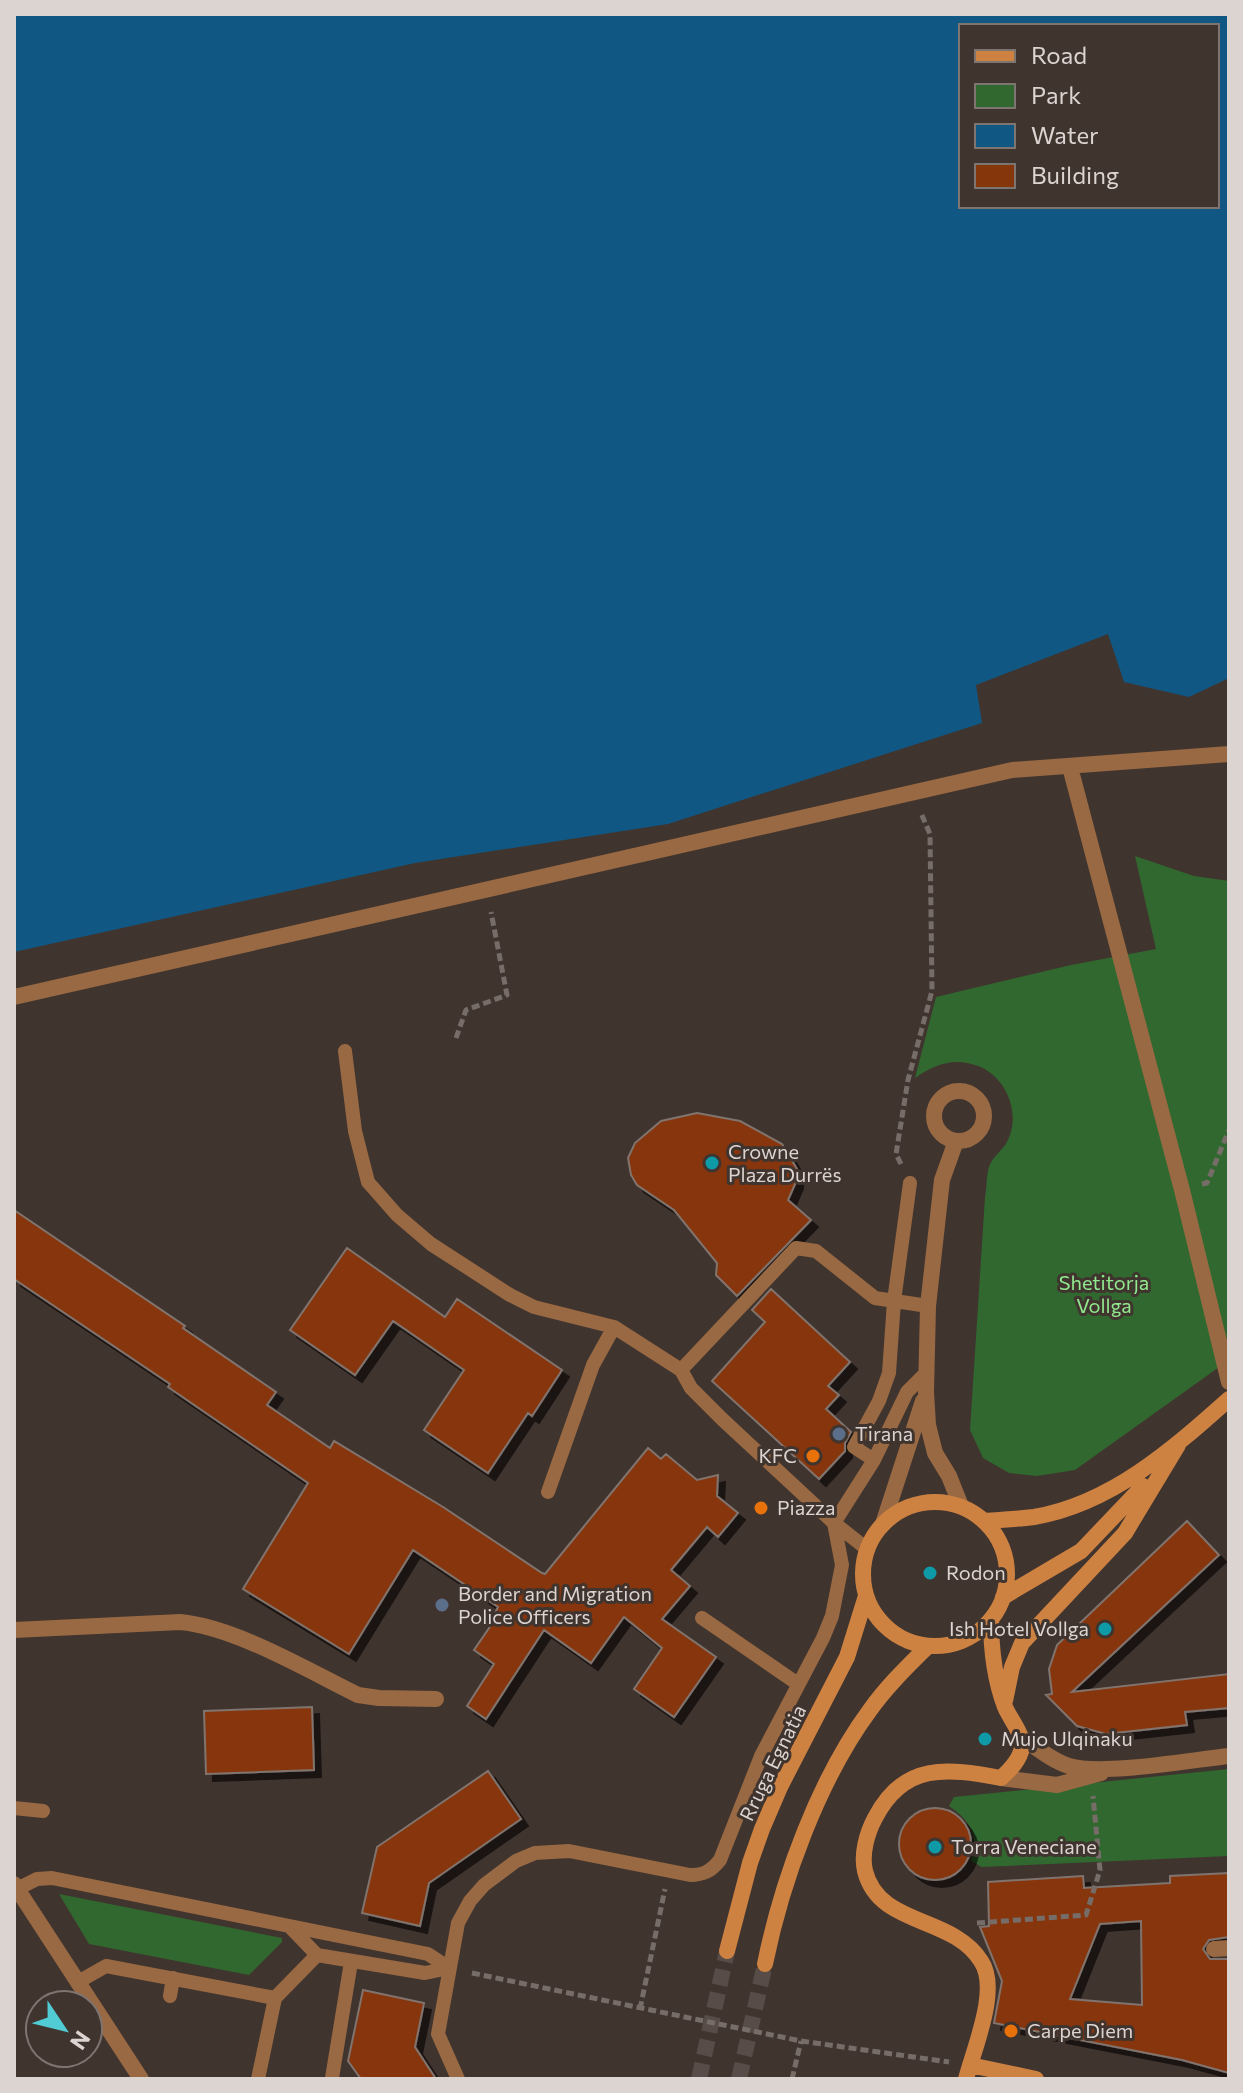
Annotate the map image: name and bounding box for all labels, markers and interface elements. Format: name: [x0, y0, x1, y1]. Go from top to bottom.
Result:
legend: [959, 24, 1219, 208]
text: Road: [1031, 40, 1087, 69]
text: Park: [1031, 80, 1081, 109]
text: Water: [1031, 120, 1099, 149]
text: Building: [1031, 160, 1119, 189]
place label: Crowne Plaza Durrës: [728, 1139, 842, 1186]
marker: Crowne Plaza Durrës: [703, 1154, 721, 1172]
park label: Shetitorja Vollga: [1059, 1270, 1149, 1317]
place label: Tirana: [855, 1421, 913, 1445]
marker: Tirana: [830, 1425, 848, 1443]
place label: KFC: [758, 1443, 797, 1467]
marker: KFC: [804, 1447, 822, 1465]
place label: Piazza: [777, 1495, 836, 1519]
marker: Piazza: [752, 1499, 770, 1517]
place label: Rodon: [946, 1560, 1006, 1584]
marker: Rodon: [921, 1564, 939, 1582]
place label: Border and Migration Police Officers: [458, 1581, 652, 1628]
marker: Border and Migration Police Officers: [433, 1596, 451, 1614]
place label: Ish Hotel Vollga: [949, 1616, 1089, 1640]
marker: Ish Hotel Vollga: [1096, 1620, 1114, 1638]
street label: Rruga Egnatia: [734, 1701, 811, 1824]
place label: Mujo Ulqinaku: [1001, 1726, 1133, 1750]
marker: Mujo Ulqinaku: [976, 1730, 994, 1748]
place label: Torra Veneciane: [951, 1834, 1097, 1858]
marker: Torra Veneciane: [926, 1838, 944, 1856]
north arrow: [24, 1989, 104, 2069]
place label: Carpe Diem: [1027, 2018, 1133, 2042]
marker: Carpe Diem: [1002, 2022, 1020, 2040]
text: N: [65, 2026, 97, 2055]

